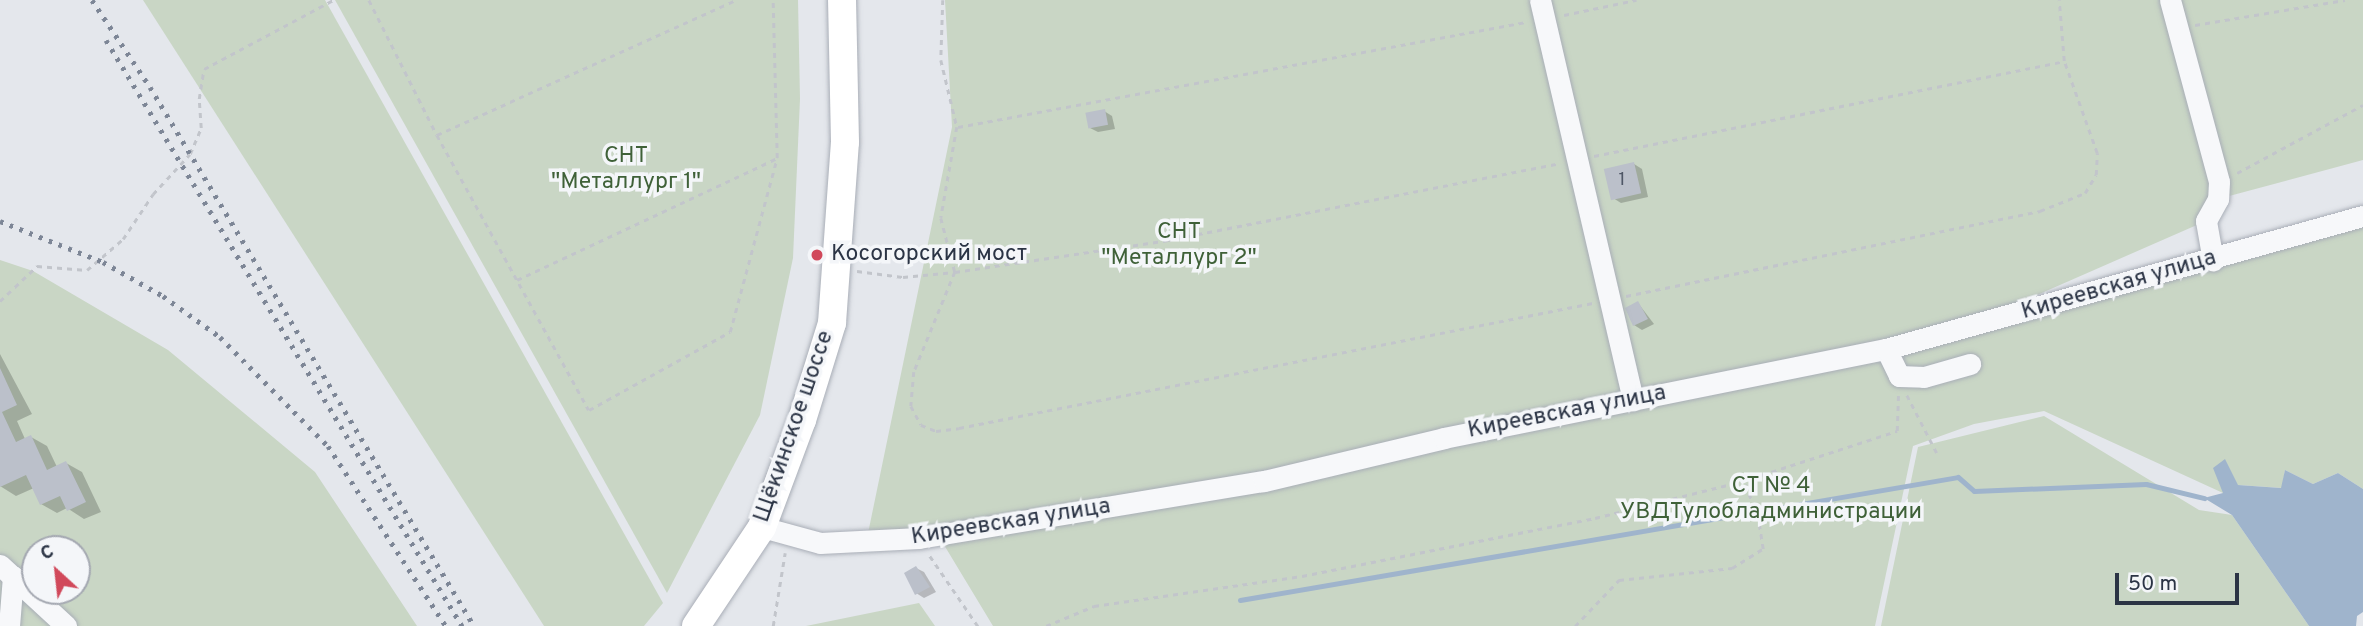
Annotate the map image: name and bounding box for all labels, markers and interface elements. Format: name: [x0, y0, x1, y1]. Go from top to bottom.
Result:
park label: СНТ "Металлург 1": [551, 143, 701, 197]
house number: 1: [1618, 170, 1626, 192]
park label: СНТ "Металлург 2": [1101, 219, 1257, 273]
place label: Косогорский мост: [831, 241, 1027, 269]
street label: Киреевская улица: [2018, 245, 2220, 327]
marker: Косогорский мост: [809, 247, 825, 263]
street label: Щёкинское шоссе: [749, 328, 841, 526]
street label: Киреевская улица: [1466, 380, 1668, 446]
park label: СТ № 4 УВДТулобладминистрации: [1620, 473, 1922, 527]
street label: Киреевская улица: [909, 494, 1113, 552]
north arrow: [21, 535, 91, 605]
text: С: [37, 540, 58, 567]
scale bar: [2118, 560, 2242, 604]
text: 50 m: [2128, 571, 2177, 598]

